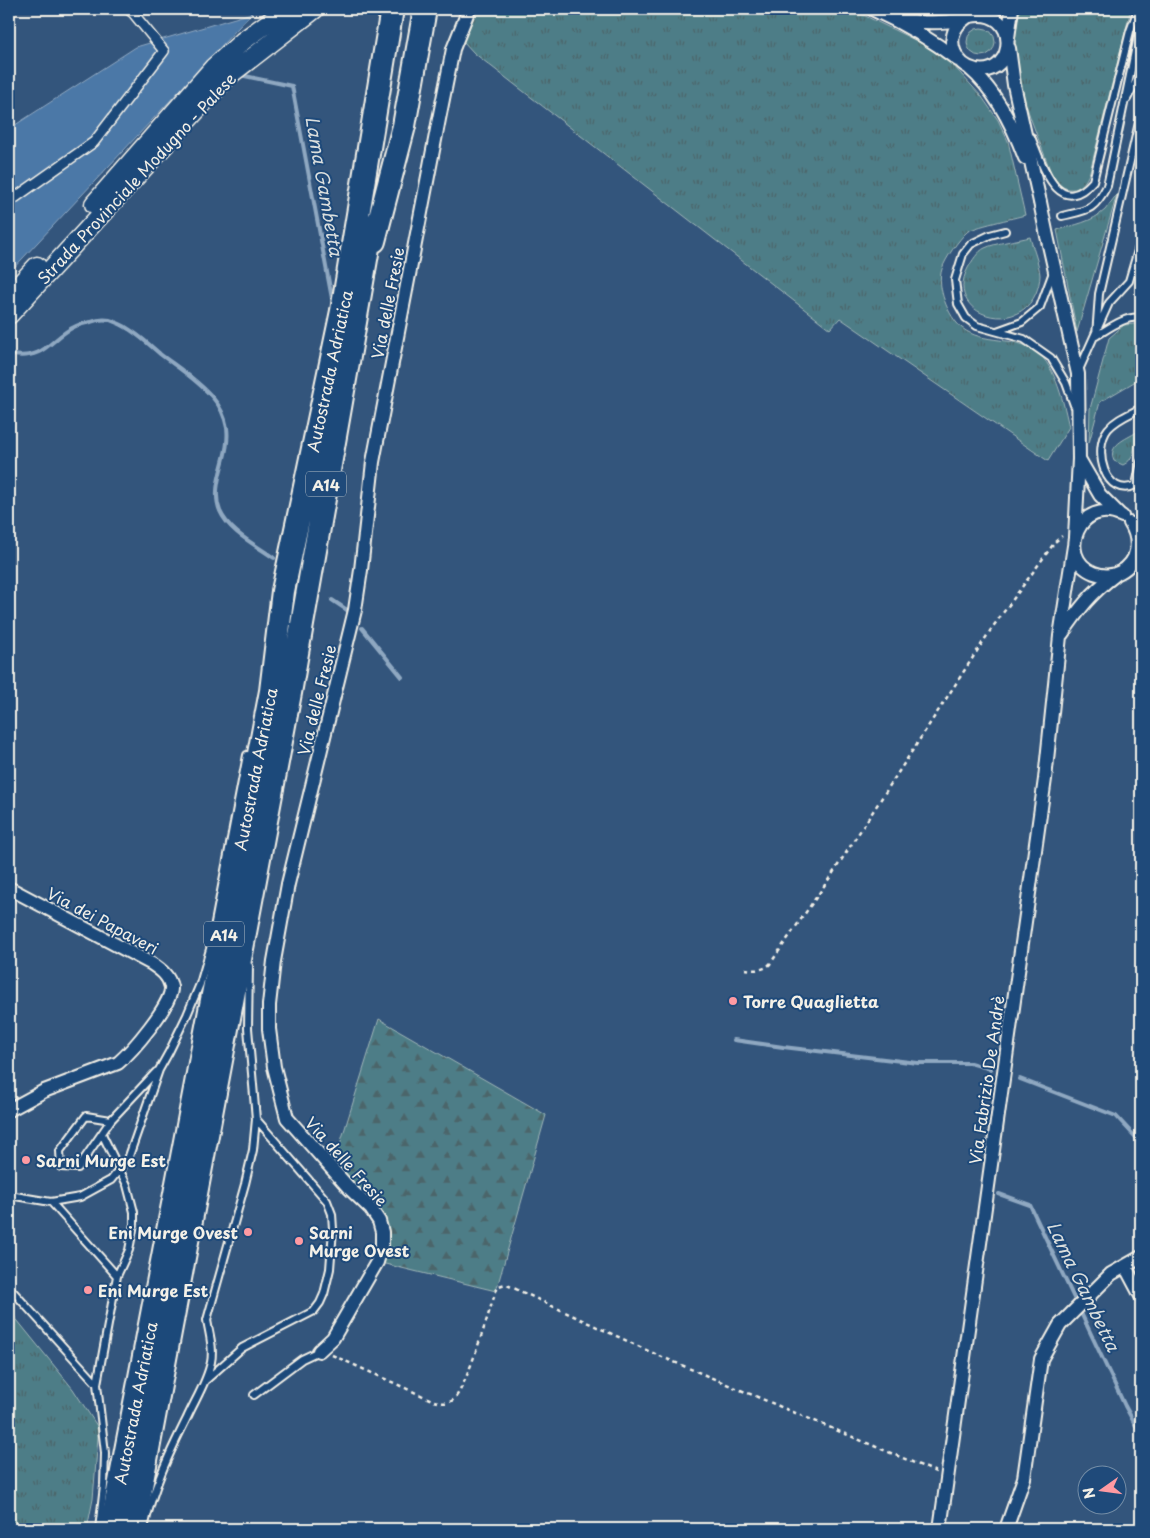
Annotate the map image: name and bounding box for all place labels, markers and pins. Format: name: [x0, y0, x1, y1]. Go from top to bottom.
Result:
place label: Torre Quaglietta: [743, 989, 879, 1013]
marker: Torre Quaglietta: [727, 995, 739, 1007]
place label: Sarni Murge Est: [36, 1148, 166, 1172]
marker: Sarni Murge Est: [20, 1154, 32, 1166]
place label: Eni Murge Ovest: [108, 1220, 238, 1244]
place label: Sarni Murge Ovest: [309, 1220, 410, 1262]
marker: Eni Murge Ovest: [242, 1226, 254, 1238]
marker: Sarni Murge Ovest: [293, 1235, 305, 1247]
place label: Eni Murge Est: [98, 1278, 209, 1302]
marker: Eni Murge Est: [82, 1284, 94, 1296]

